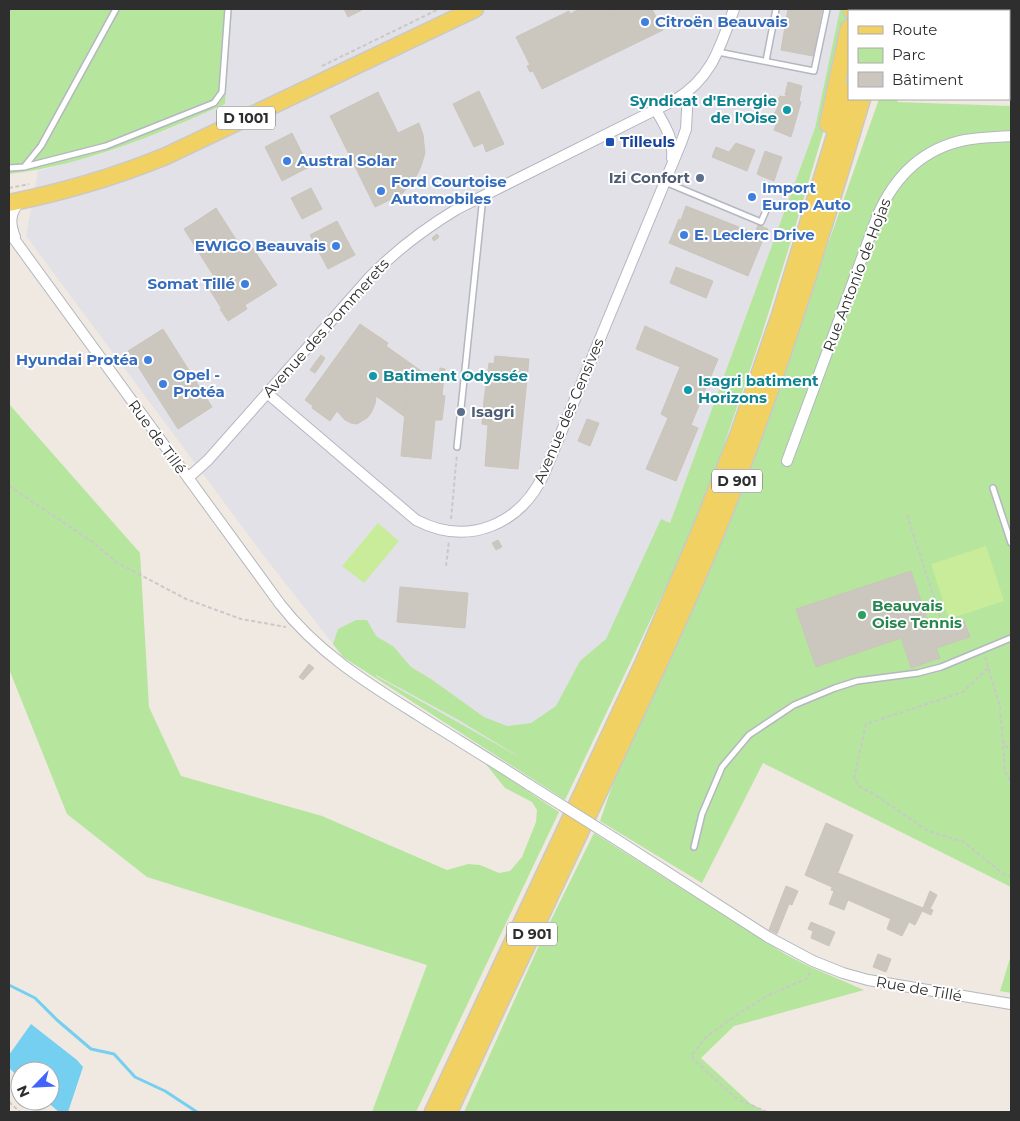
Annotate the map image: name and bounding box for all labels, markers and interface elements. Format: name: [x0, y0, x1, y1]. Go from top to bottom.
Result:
legend: [848, 10, 1010, 100]
place label: Citroën Beauvais: [655, 12, 788, 31]
marker: Citroën Beauvais: [639, 16, 651, 28]
text: Route: [892, 20, 937, 39]
text: Parc: [892, 45, 926, 64]
text: Bâtiment: [892, 70, 964, 89]
place label: Syndicat d'Energie de l'Oise: [630, 91, 777, 127]
marker: Syndicat d'Energie de l'Oise: [781, 104, 793, 116]
road number: D 1001: [217, 106, 275, 130]
place label: Tilleuls: [620, 132, 675, 151]
marker: Tilleuls: [604, 136, 616, 148]
place label: Austral Solar: [296, 151, 397, 170]
marker: Austral Solar: [281, 155, 293, 167]
place label: Izi Confort: [609, 168, 690, 187]
place label: Ford Courtoise Automobiles: [390, 172, 507, 208]
marker: Izi Confort: [694, 172, 706, 184]
place label: Import Europ Auto: [762, 178, 851, 214]
marker: Ford Courtoise Automobiles: [375, 185, 387, 197]
marker: Import Europ Auto: [746, 191, 758, 203]
street label: Rue Antonio de Hojas: [819, 196, 895, 354]
place label: E. Leclerc Drive: [694, 225, 815, 244]
marker: E. Leclerc Drive: [678, 229, 690, 241]
place label: EWIGO Beauvais: [195, 236, 326, 255]
marker: EWIGO Beauvais: [330, 240, 342, 252]
street label: Avenue des Pommerets: [258, 254, 393, 401]
place label: Somat Tillé: [148, 274, 235, 293]
marker: Somat Tillé: [239, 278, 251, 290]
street label: Avenue des Censives: [529, 335, 608, 486]
place label: Hyundai Protéa: [16, 350, 138, 369]
marker: Hyundai Protéa: [142, 354, 154, 366]
place label: Opel - Protéa: [173, 365, 225, 401]
place label: Batiment Odyssée: [383, 366, 528, 385]
marker: Batiment Odyssée: [367, 370, 379, 382]
place label: Isagri batiment Horizons: [698, 371, 819, 407]
marker: Opel - Protéa: [157, 378, 169, 390]
marker: Isagri batiment Horizons: [682, 384, 694, 396]
street label: Rue de Tillé: [124, 396, 191, 477]
place label: Isagri: [471, 402, 515, 421]
marker: Isagri: [455, 406, 467, 418]
road number: D 901: [712, 470, 762, 492]
place label: Beauvais Oise Tennis: [872, 596, 962, 632]
marker: Beauvais Oise Tennis: [856, 609, 868, 621]
road number: D 901: [507, 922, 557, 946]
street label: Rue de Tillé: [875, 972, 964, 1005]
north arrow: [10, 1061, 60, 1111]
text: N: [13, 1082, 34, 1100]

